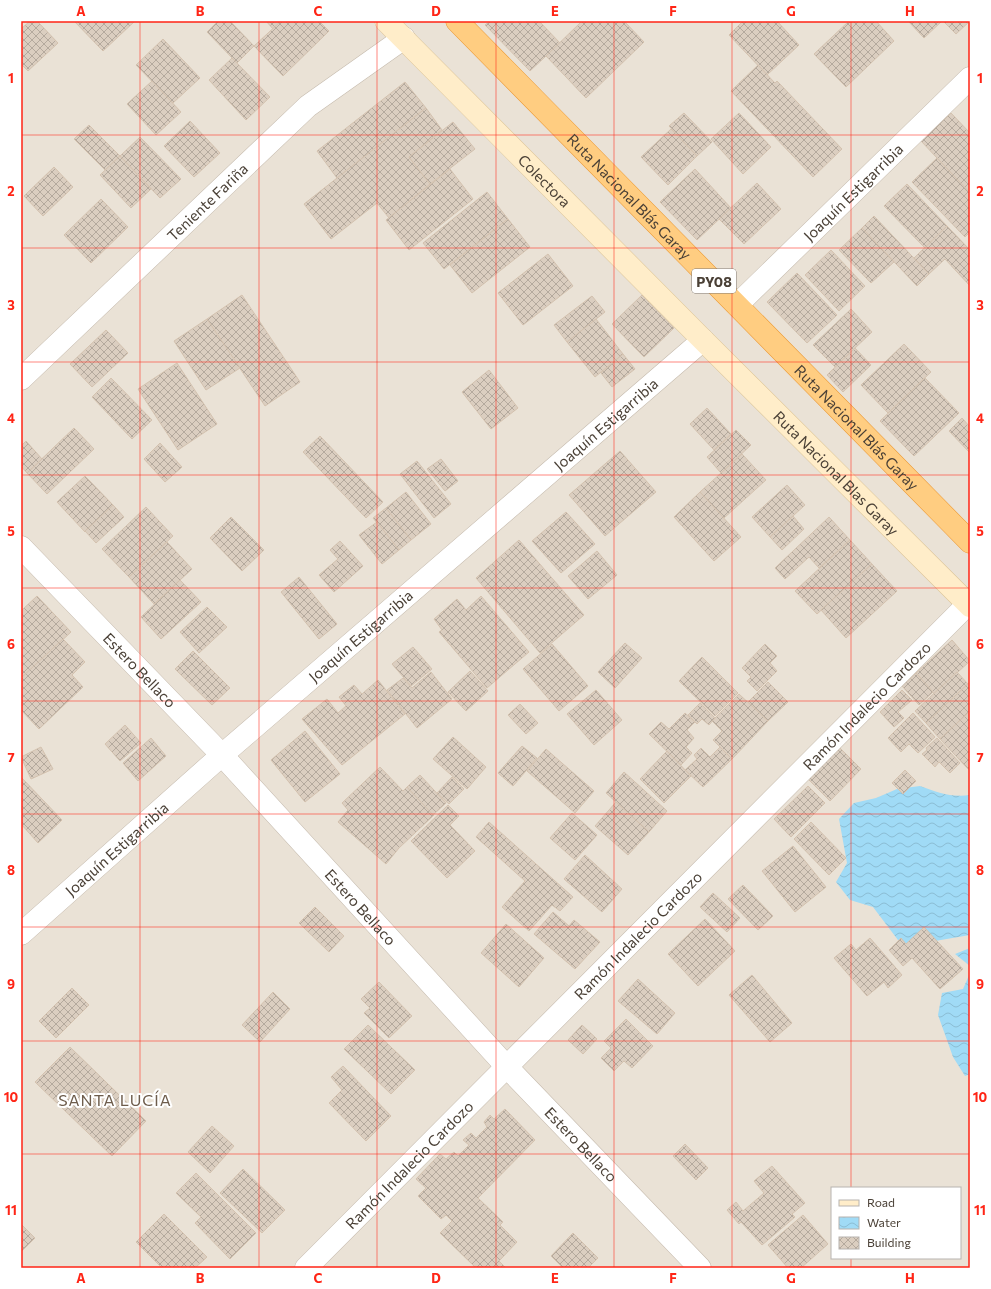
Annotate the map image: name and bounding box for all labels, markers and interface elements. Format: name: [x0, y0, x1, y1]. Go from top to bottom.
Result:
text: A: [76, 3, 86, 19]
text: B: [196, 3, 205, 19]
text: C: [314, 3, 323, 19]
text: D: [431, 3, 441, 19]
text: E: [551, 3, 559, 19]
text: F: [669, 3, 677, 19]
text: G: [786, 3, 796, 19]
text: H: [905, 3, 915, 19]
text: 1: [8, 70, 14, 86]
text: 1: [977, 70, 983, 86]
street label: Ruta Nacional Blás Garay: [564, 130, 695, 263]
street label: Joaquín Estigarribia: [800, 140, 907, 244]
street label: Colectora: [515, 150, 575, 211]
street label: Teniente Fariña: [163, 159, 251, 244]
text: 2: [7, 183, 15, 199]
text: 2: [976, 183, 984, 199]
road number: PY08: [692, 269, 736, 293]
text: 3: [7, 297, 15, 313]
text: 3: [976, 297, 984, 313]
street label: Ruta Nacional Blás Garay: [791, 361, 923, 494]
street label: Joaquín Estigarribia: [550, 374, 662, 474]
street label: Ruta Nacional Blas Garay: [770, 407, 903, 539]
text: 4: [7, 410, 15, 426]
text: 4: [976, 410, 984, 426]
text: 5: [7, 523, 15, 539]
text: 5: [976, 523, 984, 539]
street label: Joaquín Estigarribia: [305, 586, 416, 685]
street label: Estero Bellaco: [100, 629, 180, 711]
text: 6: [7, 636, 15, 652]
text: 6: [976, 636, 984, 652]
street label: Ramón Indalecio Cardozo: [799, 638, 934, 774]
text: 7: [7, 749, 15, 765]
text: 7: [976, 749, 984, 765]
street label: Joaquín Estigarribia: [61, 798, 172, 899]
text: 8: [7, 862, 15, 878]
text: 8: [976, 862, 984, 878]
street label: Estero Bellaco: [322, 865, 400, 949]
street label: Ramón Indalecio Cardozo: [570, 867, 705, 1003]
text: 9: [7, 976, 15, 992]
text: 9: [976, 976, 984, 992]
text: 10: [4, 1089, 19, 1105]
text: 10: [973, 1089, 988, 1105]
district label: SANTA LUCÍA: [58, 1090, 172, 1109]
street label: Ramón Indalecio Cardozo: [341, 1097, 477, 1232]
street label: Estero Bellaco: [541, 1103, 621, 1185]
legend: [831, 1187, 961, 1259]
text: Road: [867, 1195, 895, 1209]
text: 11: [5, 1202, 17, 1218]
text: 11: [974, 1202, 986, 1218]
text: Water: [867, 1215, 901, 1229]
text: Building: [867, 1235, 911, 1249]
text: A: [76, 1270, 86, 1286]
text: B: [196, 1270, 205, 1286]
text: C: [314, 1270, 323, 1286]
text: D: [431, 1270, 441, 1286]
text: E: [551, 1270, 559, 1286]
text: F: [669, 1270, 677, 1286]
text: G: [786, 1270, 796, 1286]
text: H: [905, 1270, 915, 1286]

